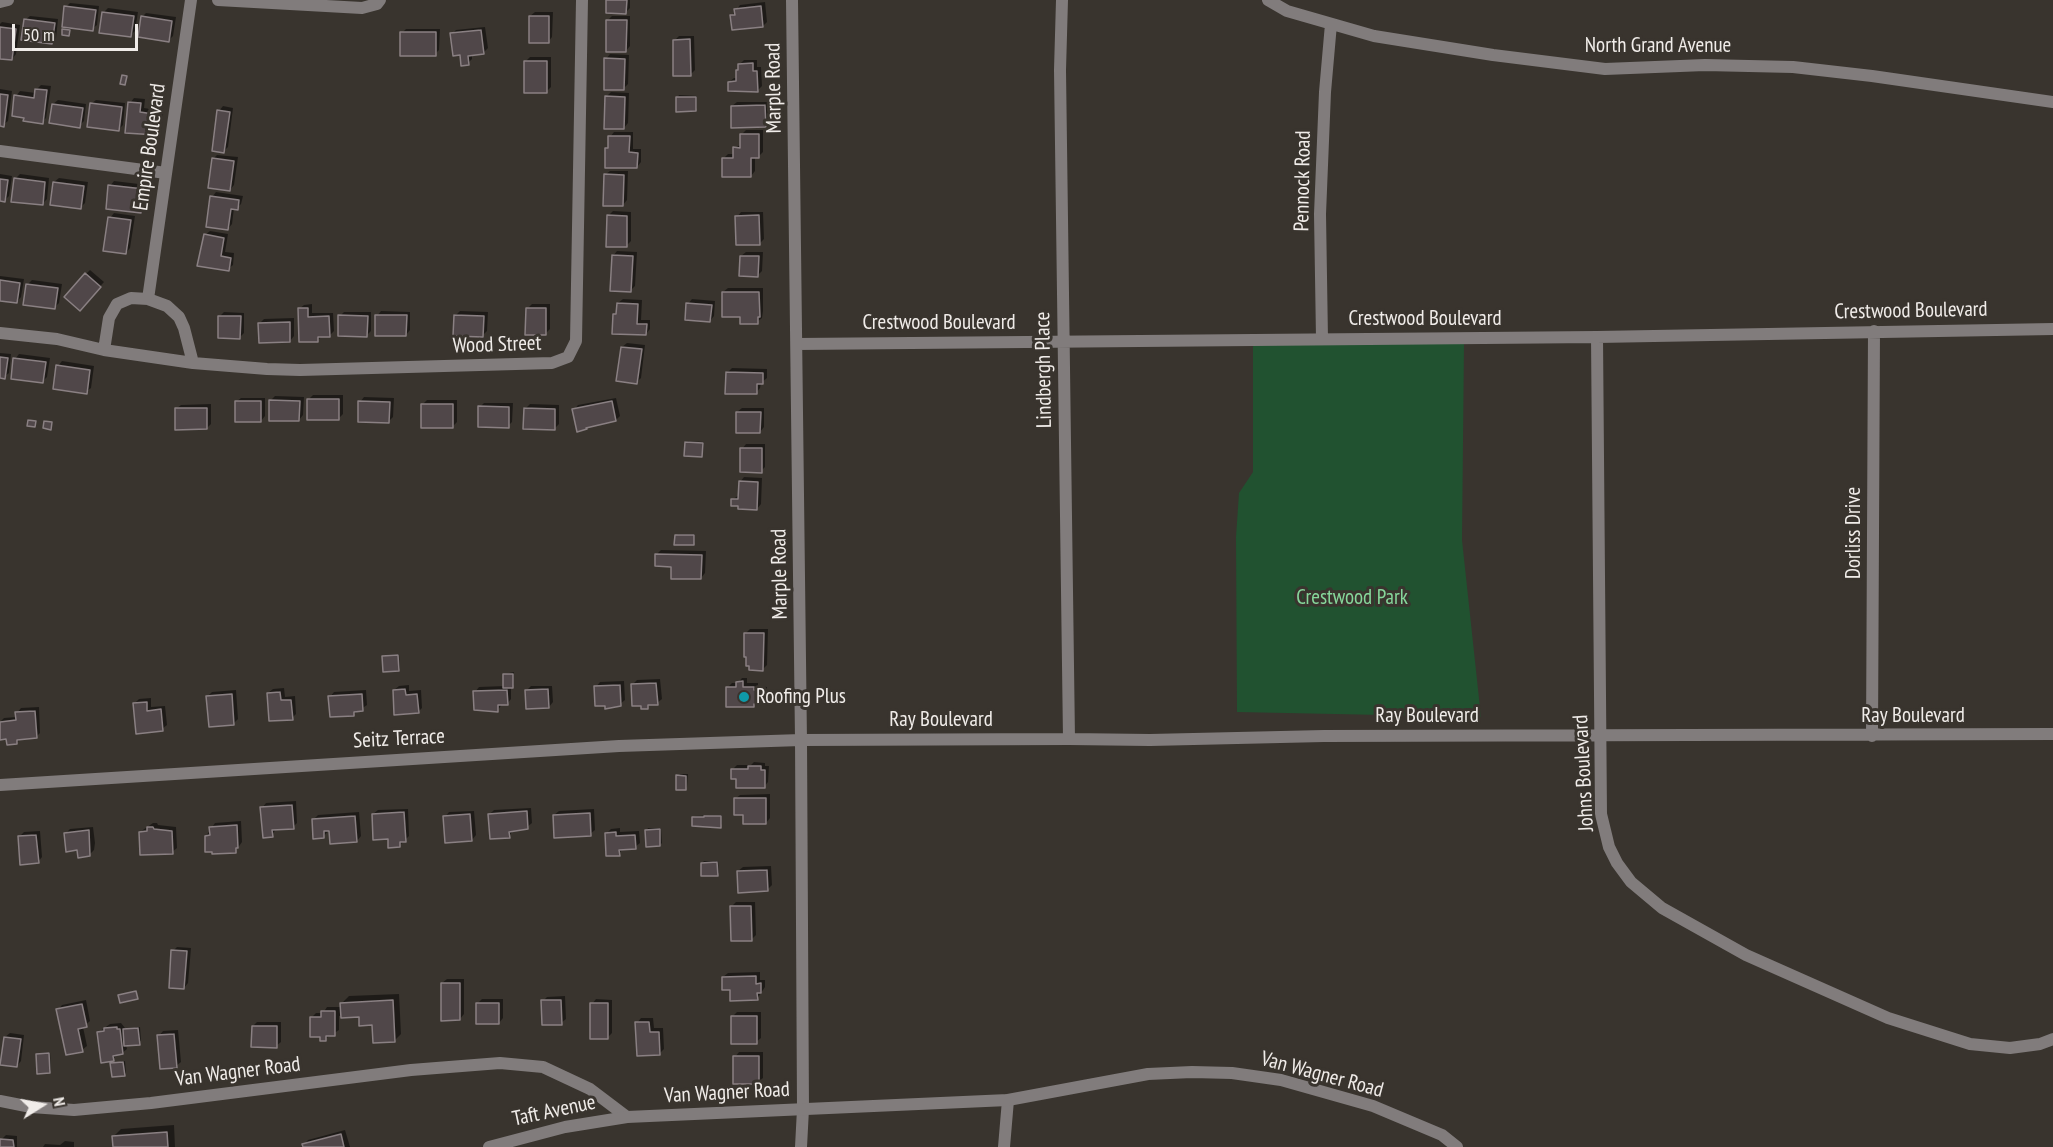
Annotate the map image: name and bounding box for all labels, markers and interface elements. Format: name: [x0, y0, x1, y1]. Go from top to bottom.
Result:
scale bar: [15, 12, 141, 50]
text: 50 m: [23, 23, 55, 46]
street label: North Grand Avenue: [1585, 33, 1731, 59]
street label: Marple Road: [761, 43, 787, 133]
street label: Empire Boulevard: [129, 82, 171, 212]
street label: Pennock Road: [1290, 130, 1316, 232]
street label: Crestwood Boulevard: [1834, 297, 1988, 325]
street label: Crestwood Boulevard: [1348, 306, 1502, 332]
street label: Crestwood Boulevard: [862, 310, 1016, 336]
street label: Lindbergh Place: [1030, 312, 1058, 428]
street label: Wood Street: [452, 331, 542, 359]
street label: Dorliss Drive: [1841, 487, 1867, 579]
street label: Marple Road: [767, 529, 793, 619]
park label: Crestwood Park: [1296, 585, 1408, 611]
place label: Roofing Plus: [756, 684, 846, 710]
marker: Roofing Plus: [737, 690, 751, 704]
street label: Ray Boulevard: [1375, 703, 1479, 729]
street label: Ray Boulevard: [1861, 703, 1965, 729]
street label: Ray Boulevard: [889, 707, 993, 733]
street label: Johns Boulevard: [1568, 714, 1600, 832]
street label: Seitz Terrace: [353, 724, 445, 754]
street label: Van Wagner Road: [1258, 1047, 1386, 1103]
street label: Van Wagner Road: [174, 1052, 302, 1092]
north arrow: [12, 1075, 72, 1135]
street label: Van Wagner Road: [664, 1077, 790, 1109]
street label: Taft Avenue: [510, 1090, 598, 1132]
text: N: [49, 1095, 70, 1108]

